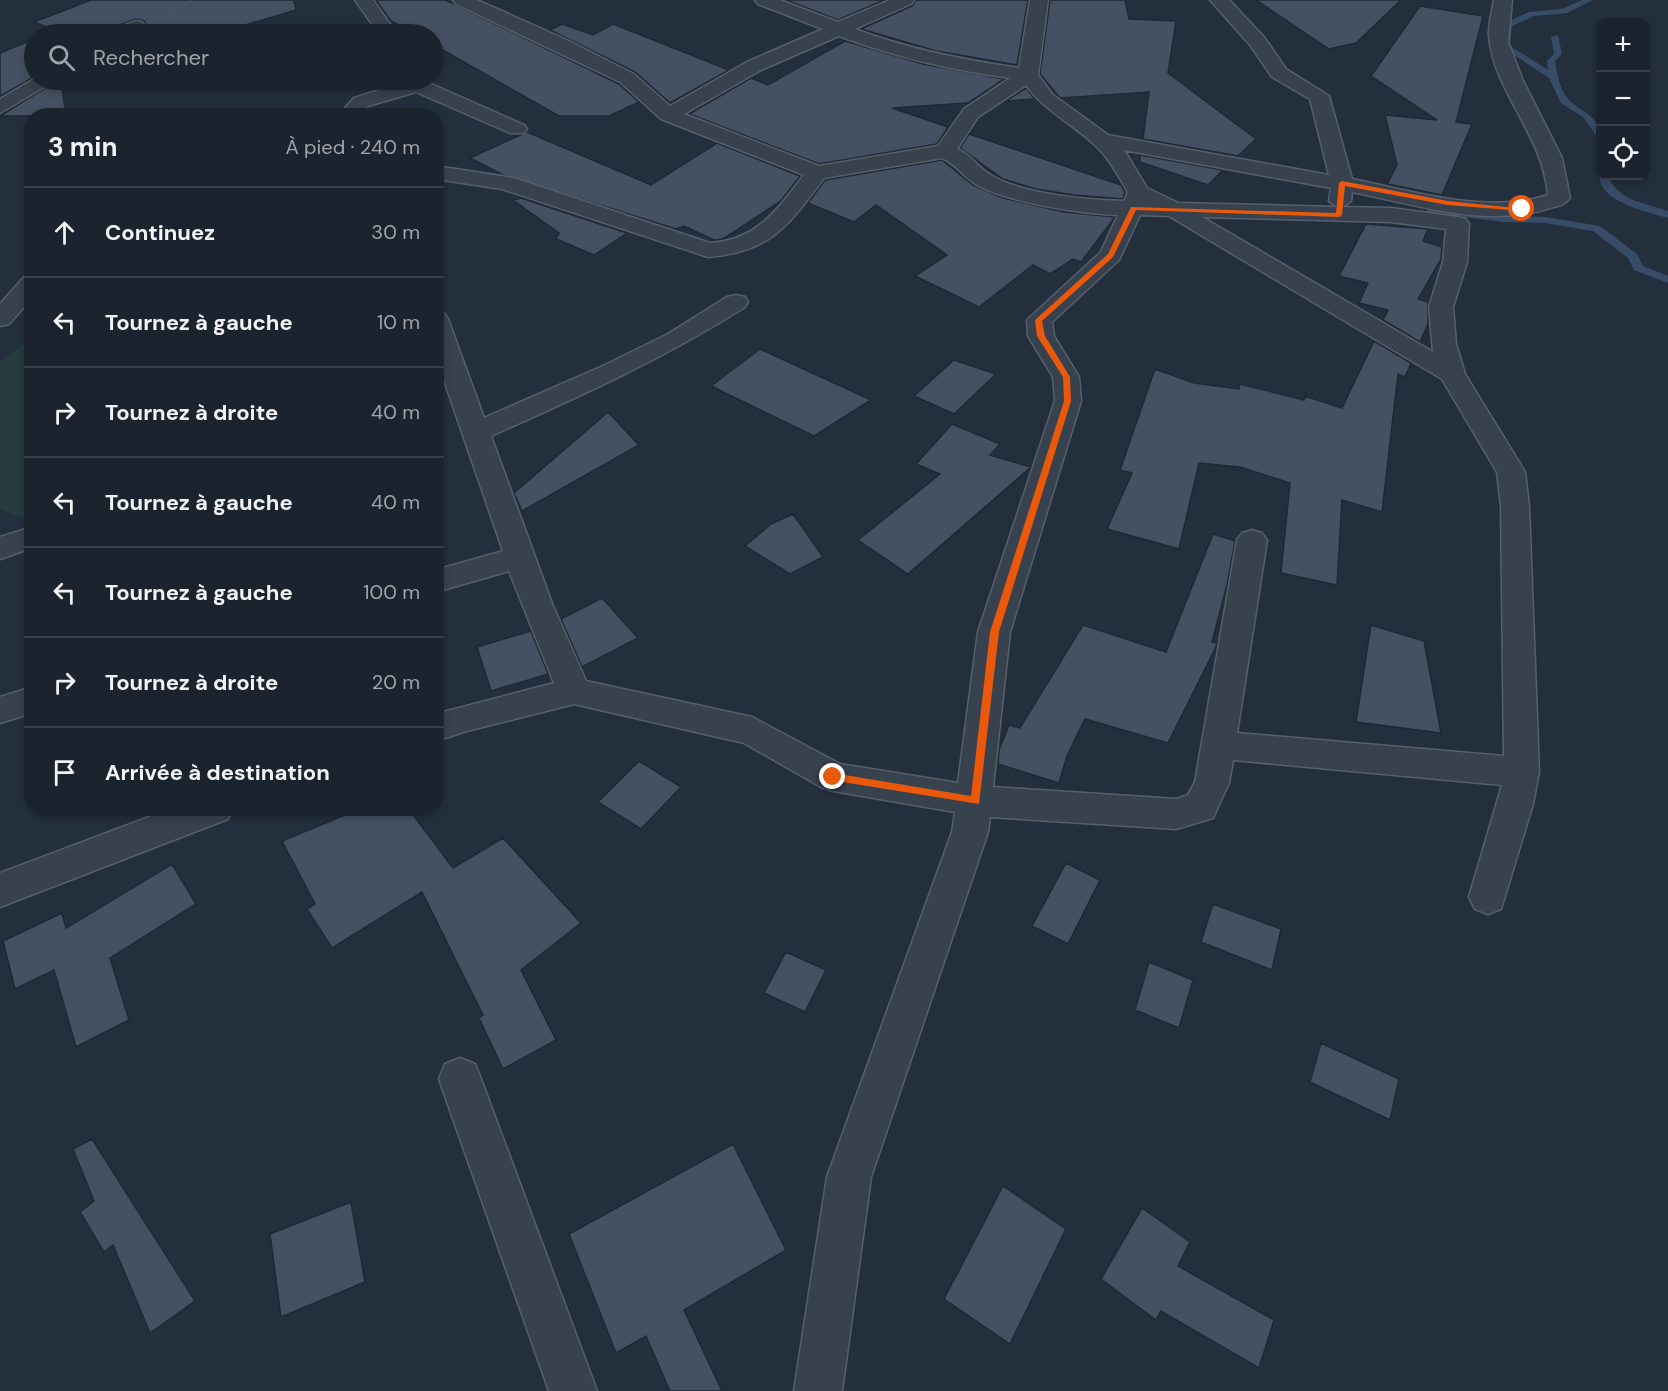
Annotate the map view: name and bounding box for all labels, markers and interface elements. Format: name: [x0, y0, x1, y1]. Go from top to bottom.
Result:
map controls: [1596, 18, 1650, 180]
button: +: [1596, 18, 1650, 72]
search box: [24, 24, 444, 90]
icon: search: [45, 41, 78, 74]
text: Rechercher: [93, 43, 209, 72]
button: −: [1596, 72, 1650, 126]
button: locate: [1596, 126, 1650, 180]
text: 3 min: [48, 130, 117, 164]
text: À pied · 240 m: [285, 134, 420, 160]
route start: [1508, 195, 1534, 221]
icon: ahead: [48, 216, 81, 249]
text: Continuez: [105, 218, 215, 247]
text: 30 m: [371, 219, 420, 245]
icon: left: [48, 306, 81, 339]
text: Tournez à gauche: [105, 308, 293, 337]
text: 10 m: [377, 309, 420, 335]
icon: right: [48, 396, 81, 429]
text: Tournez à droite: [105, 398, 278, 427]
text: 40 m: [371, 399, 420, 425]
icon: left: [48, 486, 81, 519]
text: Tournez à gauche: [105, 488, 293, 517]
text: 40 m: [371, 489, 420, 515]
icon: left: [48, 576, 81, 609]
text: Tournez à gauche: [105, 578, 293, 607]
text: 100 m: [363, 579, 420, 605]
icon: right: [48, 666, 81, 699]
text: Tournez à droite: [105, 668, 278, 697]
text: 20 m: [372, 669, 420, 695]
icon: arrive: [48, 756, 81, 789]
text: Arrivée à destination: [105, 758, 330, 787]
route end: [819, 763, 845, 789]

